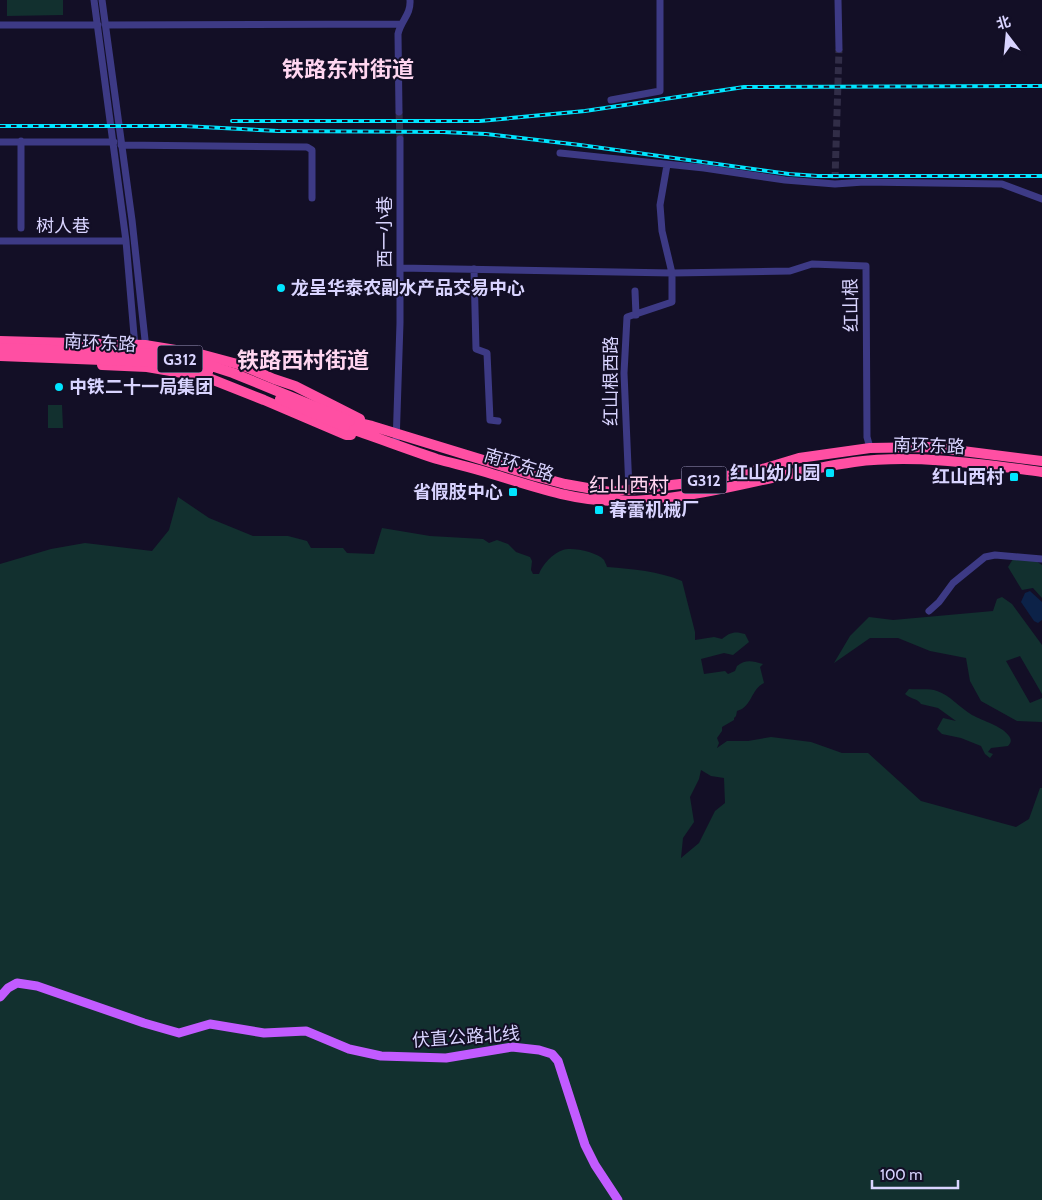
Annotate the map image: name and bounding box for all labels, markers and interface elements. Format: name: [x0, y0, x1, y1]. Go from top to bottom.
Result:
north arrow: [982, 10, 1032, 60]
text: 北: [994, 12, 1013, 33]
district label: 铁路东村街道: [282, 56, 414, 83]
street label: 西一小巷: [374, 196, 396, 268]
street label: 树人巷: [36, 215, 90, 237]
place label: 龙呈华泰农副水产品交易中心: [291, 277, 525, 299]
street label: 红山根: [840, 278, 862, 332]
marker: 龙呈华泰农副水产品交易中心: [275, 282, 287, 294]
street label: 南环东路: [63, 330, 137, 356]
street label: 红山根西路: [600, 336, 622, 426]
road number: G312: [158, 346, 202, 372]
district label: 铁路西村街道: [237, 347, 369, 374]
place label: 中铁二十一局集团: [69, 376, 213, 398]
marker: 中铁二十一局集团: [53, 381, 65, 393]
street label: 南环东路: [893, 434, 965, 458]
street label: 南环东路: [481, 444, 557, 486]
place label: 红山幼儿园: [730, 462, 820, 484]
road number: G312: [682, 466, 726, 494]
place label: 红山西村: [932, 466, 1004, 488]
marker: 红山幼儿园: [824, 467, 836, 479]
marker: 红山西村: [1008, 471, 1020, 483]
district label: 红山西村: [589, 473, 669, 497]
place label: 省假肢中心: [413, 481, 503, 503]
marker: 省假肢中心: [507, 486, 519, 498]
place label: 春蕾机械厂: [609, 499, 699, 521]
marker: 春蕾机械厂: [593, 504, 605, 516]
street label: 伏直公路北线: [411, 1022, 521, 1052]
scale bar: [872, 1158, 958, 1190]
text: 100 m: [880, 1166, 922, 1184]

